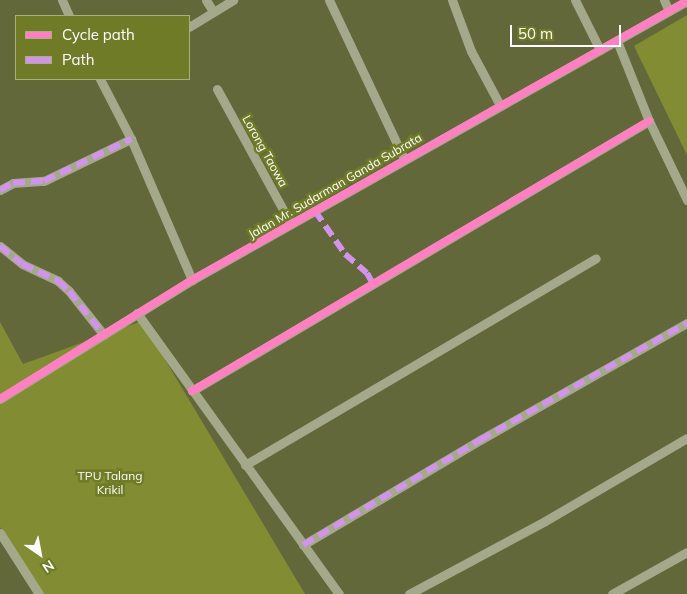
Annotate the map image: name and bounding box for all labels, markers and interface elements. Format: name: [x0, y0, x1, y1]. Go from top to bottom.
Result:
legend: [15, 15, 190, 80]
scale bar: [512, 15, 623, 47]
text: 50 m: [518, 24, 553, 43]
text: Cycle path: [62, 25, 135, 44]
text: Path: [62, 50, 94, 69]
street label: Lorong Taowa: [239, 113, 291, 189]
street label: Jalan Mr. Sudarman Ganda Subrata: [246, 130, 424, 242]
park label: TPU Talang Krikil: [78, 469, 142, 497]
north arrow: [15, 529, 65, 579]
text: N: [39, 556, 58, 577]

